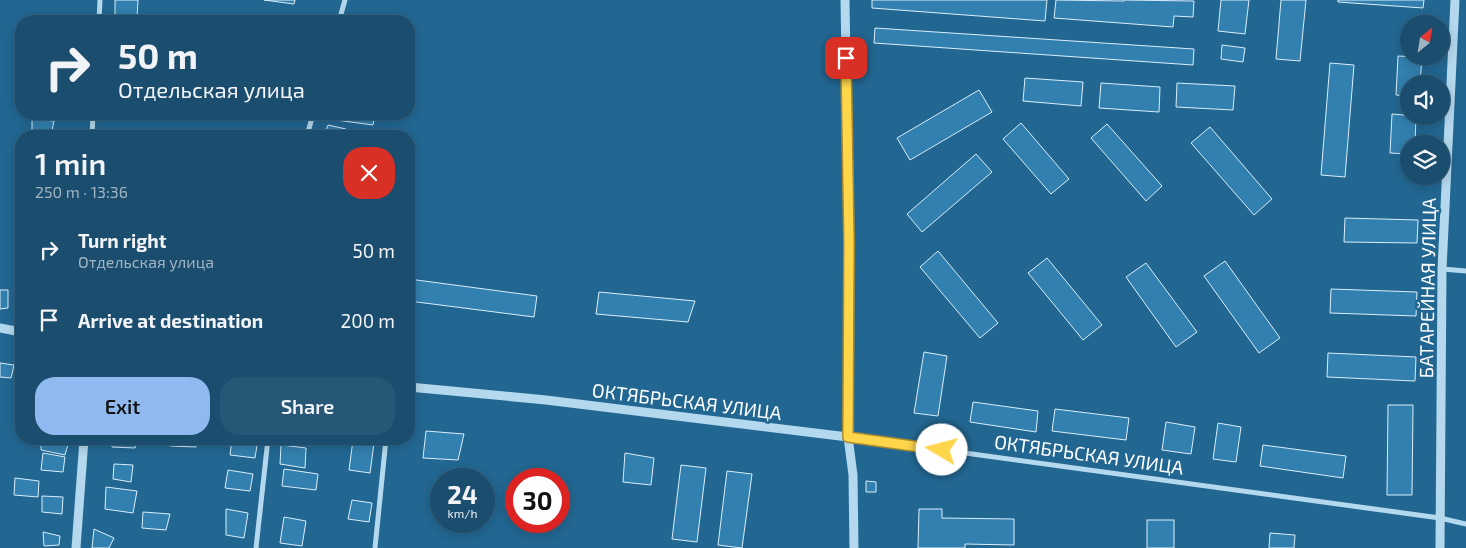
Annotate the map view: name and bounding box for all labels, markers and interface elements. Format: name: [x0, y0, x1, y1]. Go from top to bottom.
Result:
north arrow: [1400, 15, 1450, 65]
map controls: [1400, 15, 1450, 185]
text: 50 m: [118, 34, 198, 76]
icon: right: [35, 35, 100, 100]
pin: [825, 37, 867, 79]
icon: arrive: [832, 44, 860, 72]
button: sound: [1400, 75, 1450, 125]
text: Отдельская улица: [118, 76, 305, 102]
button: layers: [1400, 135, 1450, 185]
text: 1 min: [35, 145, 106, 181]
button: close: [343, 147, 395, 199]
text: 250 m · 13:36: [35, 182, 128, 201]
street label: БАТАРЕЙНАЯ УЛИЦА: [1414, 197, 1440, 378]
text: Turn right: [78, 229, 166, 252]
icon: right: [35, 236, 63, 264]
text: 50 m: [352, 239, 395, 262]
text: Отдельская улица: [78, 252, 214, 271]
icon: arrive: [35, 306, 63, 334]
text: Arrive at destination: [78, 309, 263, 332]
text: 200 m: [341, 309, 395, 332]
button: Exit: [35, 377, 210, 435]
button: Share: [220, 377, 395, 435]
street label: ОКТЯБРЬСКАЯ УЛИЦА: [591, 378, 783, 424]
position arrow: [915, 423, 967, 475]
street label: ОКТЯБРЬСКАЯ УЛИЦА: [993, 429, 1185, 479]
speed limit sign: 30: [505, 468, 570, 533]
text: 24: [447, 479, 478, 509]
text: km/h: [448, 506, 477, 520]

